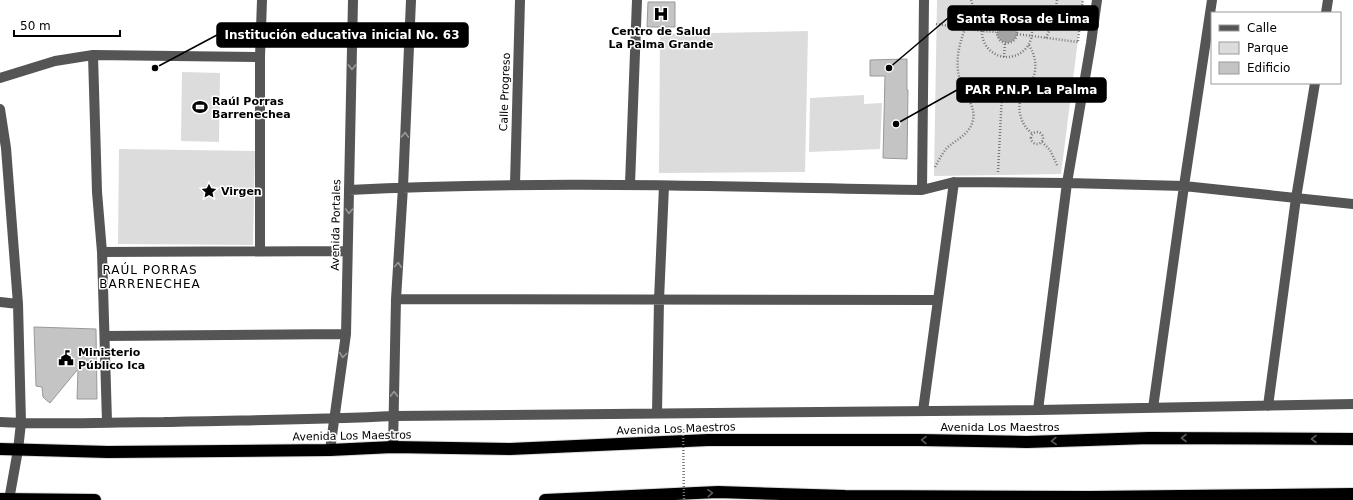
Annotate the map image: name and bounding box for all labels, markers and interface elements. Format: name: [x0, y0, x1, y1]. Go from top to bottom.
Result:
hospital icon: Centro de Salud La Palma Grande: [652, 5, 670, 23]
callout: Santa Rosa de Lima: [948, 6, 1098, 30]
scale bar: [14, 12, 120, 38]
text: Santa Rosa de Lima: [956, 12, 1090, 26]
legend: [1211, 12, 1341, 84]
text: 50 m: [20, 19, 51, 33]
text: Calle: [1247, 21, 1277, 35]
callout: Institución educativa inicial No. 63: [217, 23, 468, 47]
place label: Centro de Salud La Palma Grande: [609, 25, 713, 51]
text: Institución educativa inicial No. 63: [224, 28, 460, 42]
text: Parque: [1247, 41, 1288, 55]
street label: Calle Progreso: [497, 52, 513, 132]
text: Edificio: [1247, 61, 1290, 75]
one-way arrow: [348, 64, 356, 70]
callout: PAR P.N.P. La Palma: [957, 78, 1106, 102]
text: PAR P.N.P. La Palma: [965, 83, 1097, 97]
place label: Raúl Porras Barrenechea: [212, 95, 291, 121]
sports icon: Raúl Porras Barrenechea: [191, 98, 209, 116]
one-way arrow: [401, 132, 409, 138]
street label: Avenida Portales: [329, 179, 343, 271]
place icon: Virgen: [200, 182, 218, 200]
place label: Virgen: [221, 185, 262, 198]
one-way arrow: [344, 208, 353, 214]
district label: RAÚL PORRAS BARRENECHEA: [99, 262, 201, 291]
one-way arrow: [393, 262, 402, 268]
place label: Ministerio Público Ica: [78, 346, 145, 372]
public building icon: Ministerio Público Ica: [57, 349, 75, 367]
one-way arrow: [339, 352, 348, 358]
one-way arrow: [390, 391, 399, 397]
street label: Avenida Los Maestros: [616, 420, 736, 438]
street label: Avenida Los Maestros: [940, 421, 1060, 434]
street label: Avenida Los Maestros: [292, 428, 412, 444]
one-way arrow: [1181, 434, 1187, 442]
one-way arrow: [1311, 435, 1317, 443]
one-way arrow: [921, 436, 927, 444]
one-way arrow: [1051, 437, 1057, 445]
one-way arrow: [707, 488, 713, 497]

